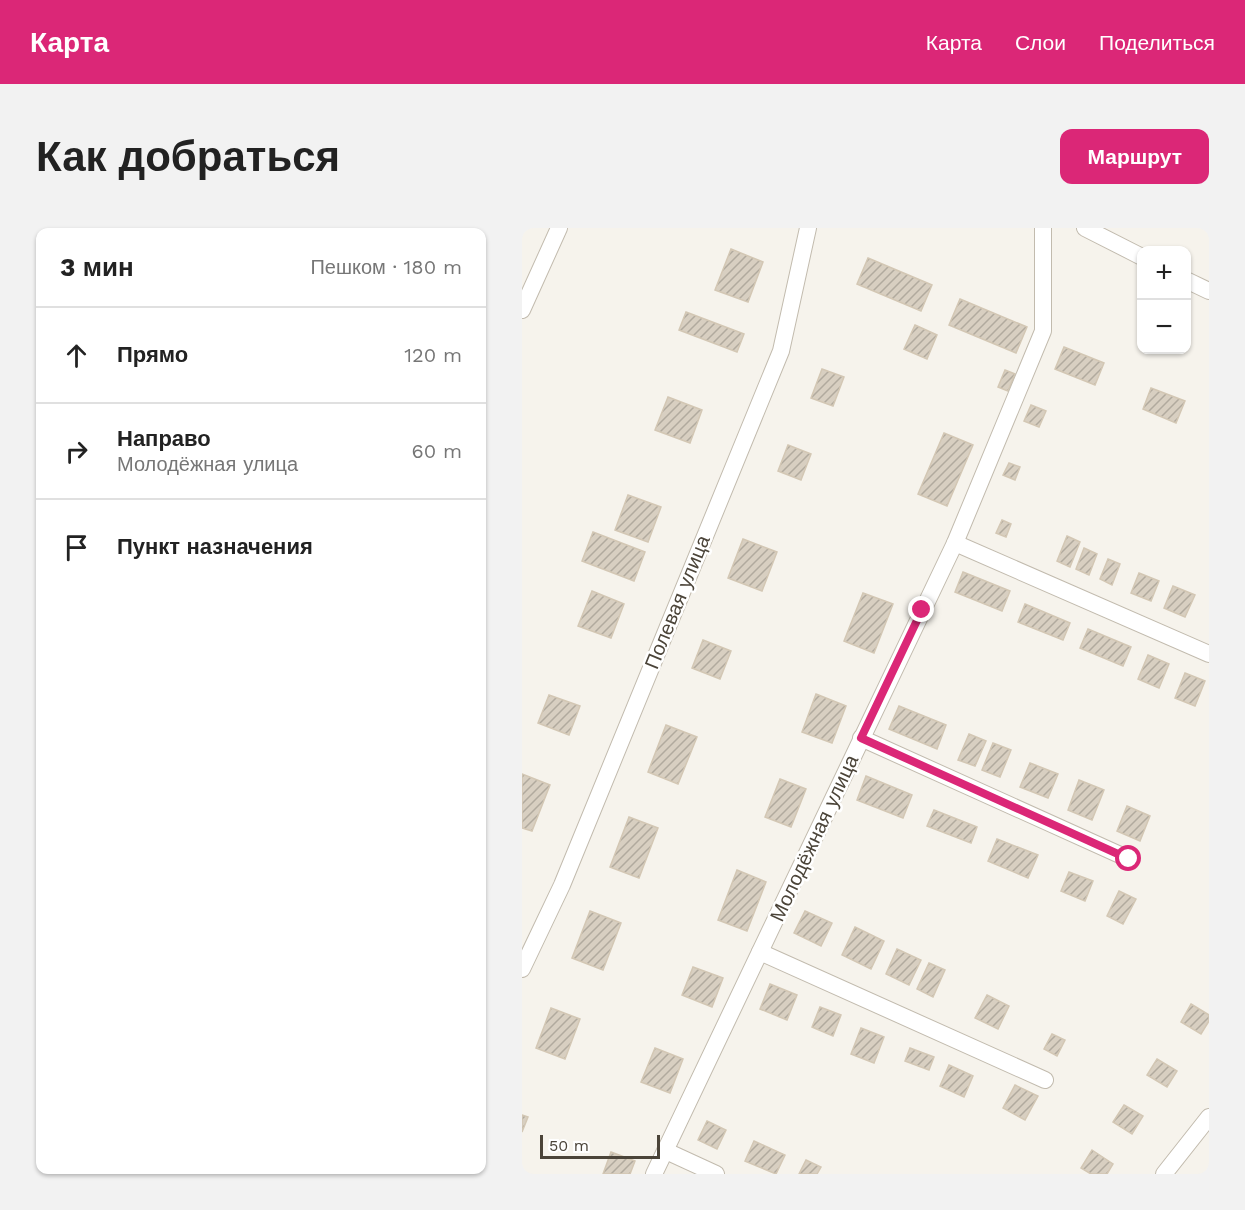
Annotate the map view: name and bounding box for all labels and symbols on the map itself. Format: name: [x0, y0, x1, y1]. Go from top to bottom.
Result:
street label: Полевая улица: [639, 531, 715, 672]
route end: [908, 596, 934, 622]
street label: Молодёжная улица: [765, 750, 864, 925]
route start: [1115, 845, 1141, 871]
scale bar: [540, 1132, 660, 1160]

